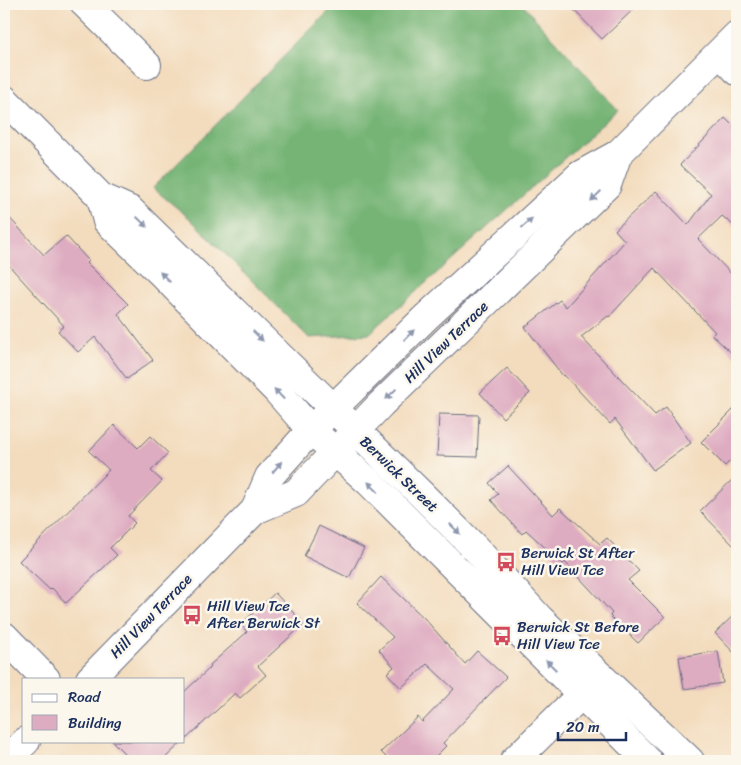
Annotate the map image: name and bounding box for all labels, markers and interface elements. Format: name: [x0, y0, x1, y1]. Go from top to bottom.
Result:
one-way arrow: [590, 190, 602, 202]
one-way arrow: [135, 216, 147, 228]
one-way arrow: [521, 217, 533, 229]
one-way arrow: [159, 272, 171, 284]
street label: Hill View Terrace: [397, 294, 495, 390]
one-way arrow: [402, 329, 414, 341]
one-way arrow: [251, 330, 263, 342]
one-way arrow: [273, 388, 285, 400]
one-way arrow: [386, 388, 398, 400]
street label: Berwick Street: [354, 429, 445, 519]
one-way arrow: [271, 462, 283, 474]
one-way arrow: [367, 481, 379, 493]
one-way arrow: [449, 522, 461, 534]
place label: Berwick St After Hill View Tce: [521, 540, 635, 583]
bus stop icon: Berwick St After Hill View Tce: [495, 551, 517, 573]
street label: Hill View Terrace: [103, 567, 199, 665]
place label: Hill View Tce After Berwick St: [206, 593, 321, 636]
bus stop icon: Hill View Tce After Berwick St: [181, 604, 203, 626]
place label: Berwick St Before Hill View Tce: [517, 614, 639, 657]
bus stop icon: Berwick St Before Hill View Tce: [491, 625, 513, 647]
one-way arrow: [545, 660, 557, 672]
legend: [22, 678, 185, 742]
text: Road: [68, 684, 101, 710]
text: Building: [68, 710, 122, 736]
scale bar: [558, 710, 626, 742]
text: 20 m: [566, 714, 600, 740]

